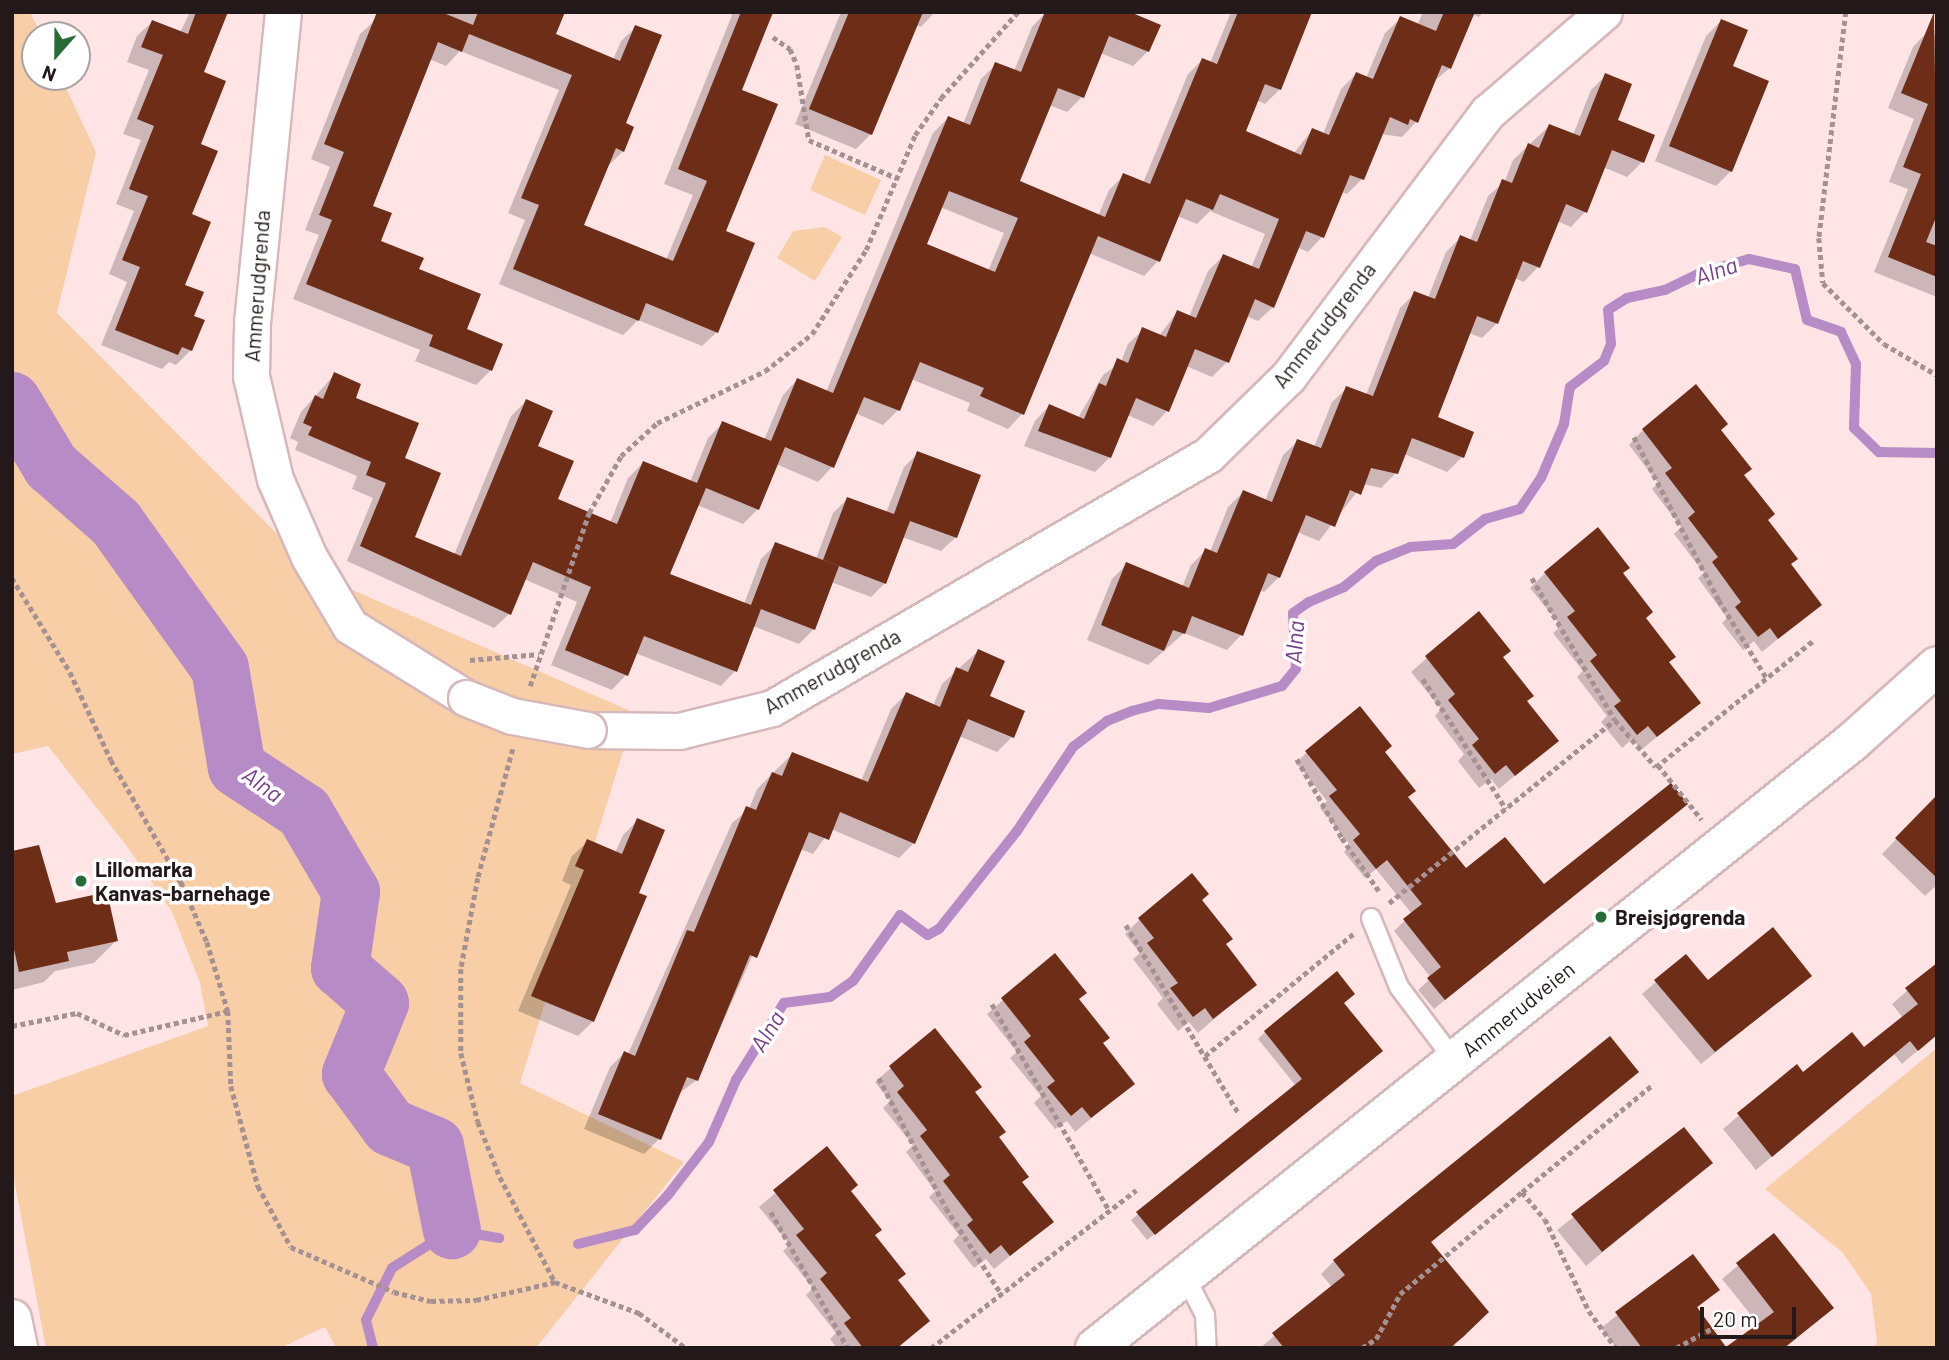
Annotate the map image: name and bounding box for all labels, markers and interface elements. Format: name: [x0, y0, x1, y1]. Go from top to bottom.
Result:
north arrow: [21, 21, 91, 91]
text: N: [39, 61, 59, 87]
street label: Ammerudgrenda: [239, 209, 275, 363]
water label: Alna: [1691, 250, 1741, 290]
street label: Ammerudgrenda: [1267, 257, 1381, 393]
water label: Alna: [1279, 620, 1309, 664]
street label: Ammerudgrenda: [759, 623, 905, 719]
water label: Alna: [238, 760, 288, 808]
place label: Lillomarka Kanvas-barnehage: [95, 856, 270, 906]
marker: Lillomarka Kanvas-barnehage: [73, 873, 89, 889]
place label: Breisjøgrenda: [1615, 904, 1745, 930]
marker: Breisjøgrenda: [1593, 909, 1609, 925]
street label: Ammerudveien: [1457, 956, 1579, 1062]
water label: Alna: [744, 1006, 790, 1056]
scale bar: [1704, 1294, 1800, 1338]
text: 20 m: [1713, 1306, 1758, 1331]

